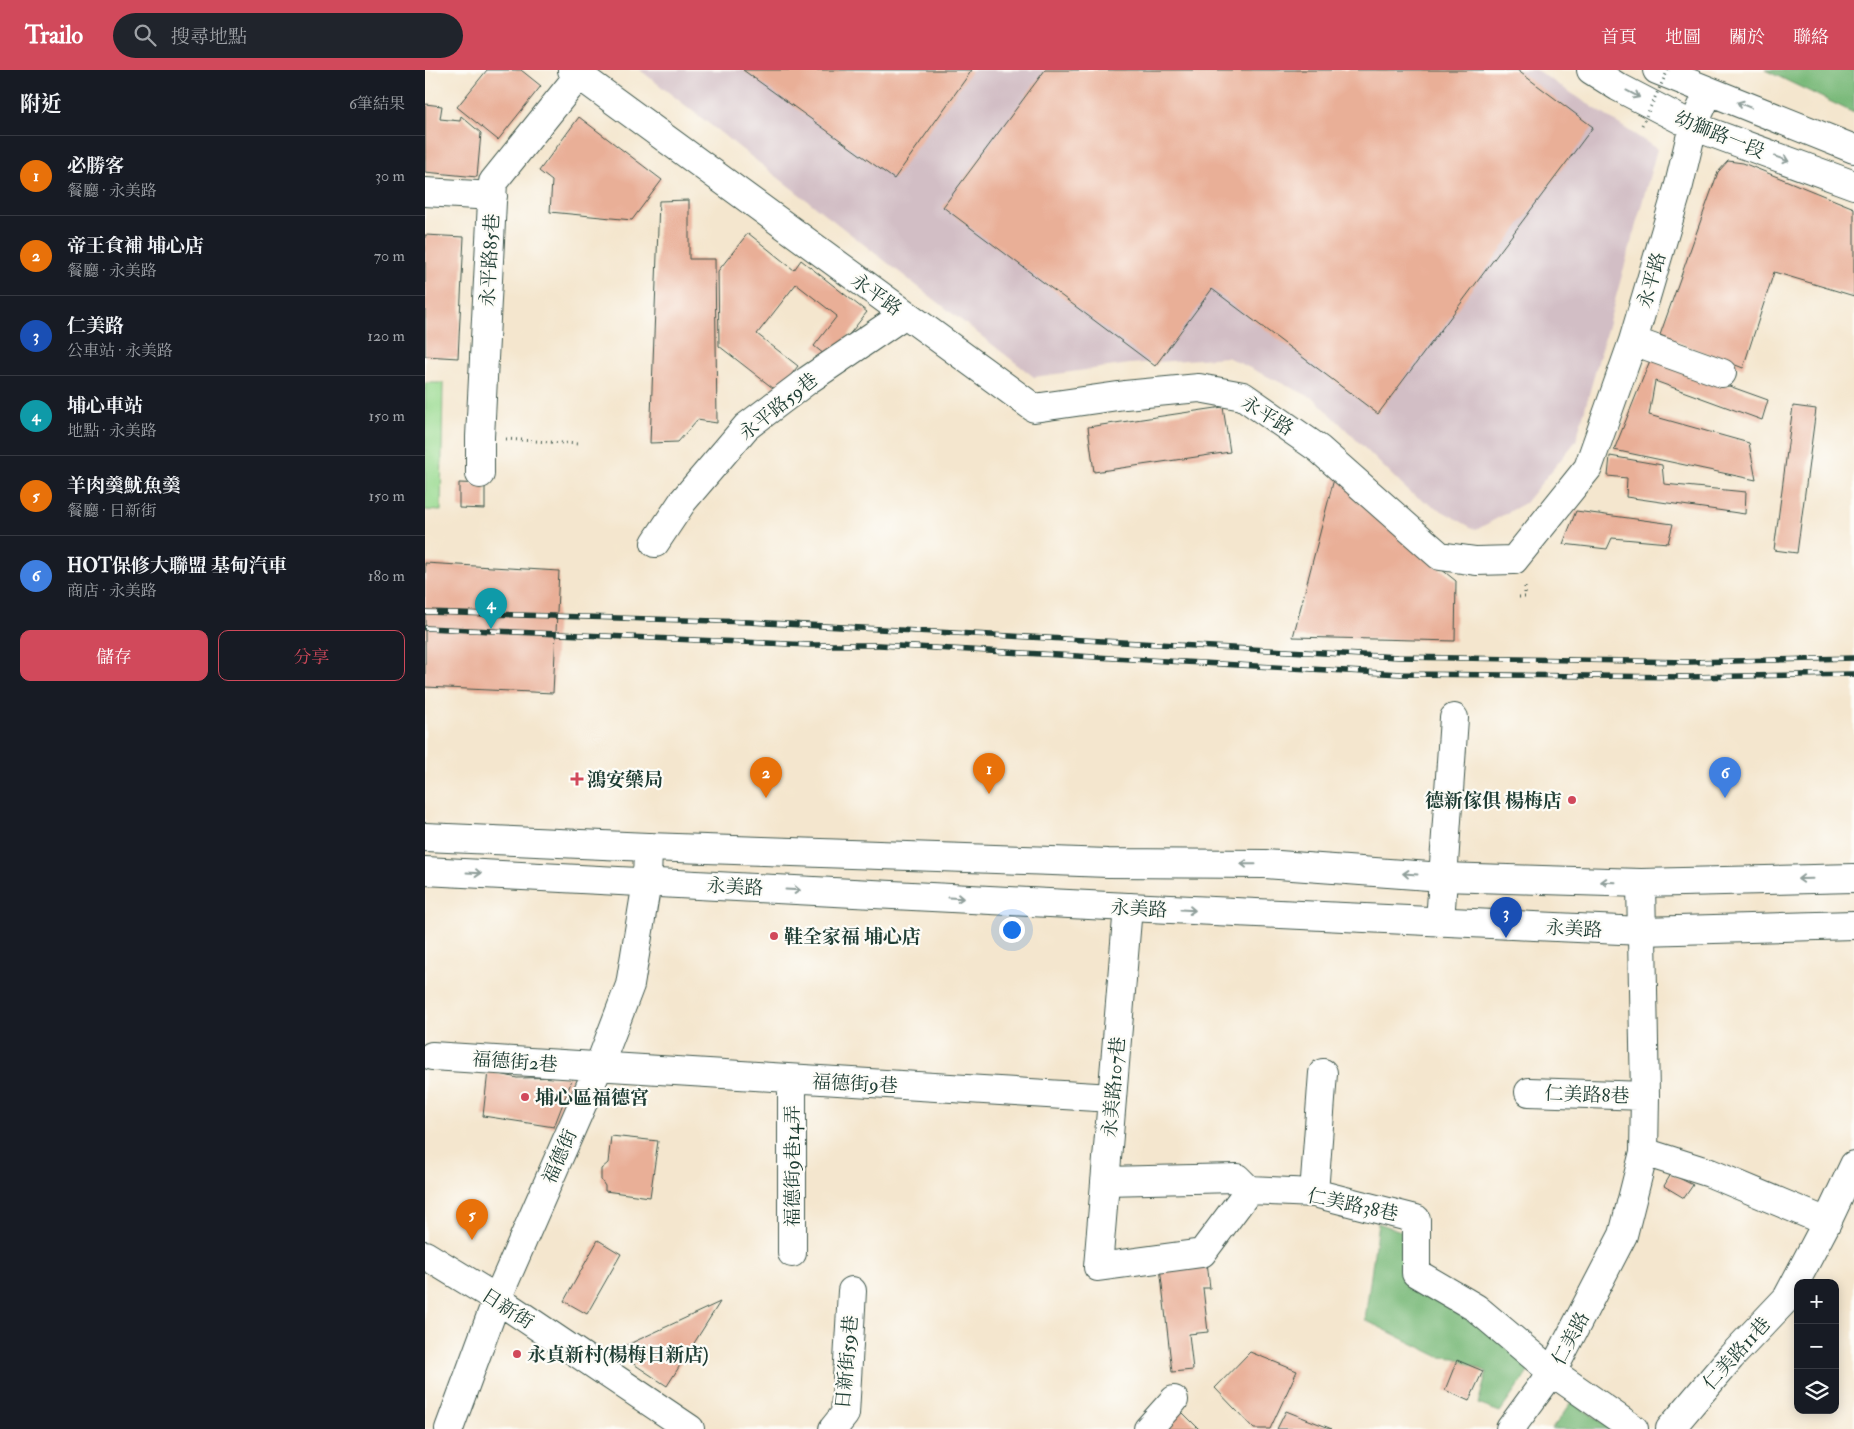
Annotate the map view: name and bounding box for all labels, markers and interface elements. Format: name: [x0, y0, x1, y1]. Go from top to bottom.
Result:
search box: [113, 13, 463, 58]
text: Trailo: [25, 20, 83, 51]
icon: search: [131, 21, 159, 49]
text: 搜尋地點: [171, 25, 247, 49]
text: 首頁: [1601, 26, 1637, 49]
text: 地圖: [1665, 26, 1701, 49]
text: 關於: [1729, 26, 1765, 49]
text: 聯絡: [1793, 26, 1829, 49]
one-way arrow: [1625, 90, 1640, 100]
text: 附近: [20, 91, 62, 118]
text: 6筆結果: [349, 94, 405, 114]
one-way arrow: [1737, 100, 1752, 109]
street label: 幼獅路一段: [1671, 106, 1768, 164]
text: 必勝客: [67, 154, 124, 178]
one-way arrow: [1774, 155, 1789, 164]
text: 1: [33, 166, 39, 186]
text: 30 m: [375, 166, 405, 186]
text: 餐廳 · 永美路: [67, 181, 157, 201]
street label: 永平路85巷: [476, 213, 504, 307]
text: 帝王食補 埔心店: [67, 234, 204, 258]
text: 2: [32, 246, 40, 266]
text: 70 m: [374, 246, 405, 266]
street label: 永平路: [1633, 250, 1671, 311]
text: 餐廳 · 永美路: [67, 261, 157, 281]
street label: 永平路: [846, 268, 907, 321]
text: 仁美路: [67, 314, 124, 338]
text: 3: [33, 326, 39, 346]
text: 120 m: [367, 326, 405, 346]
text: 公車站 · 永美路: [67, 341, 173, 361]
street label: 永平路59巷: [735, 368, 823, 446]
street label: 永平路: [1237, 391, 1298, 441]
text: 埔心車站: [67, 394, 143, 418]
text: 4: [32, 406, 40, 426]
text: 150 m: [368, 406, 405, 426]
text: 地點 · 永美路: [67, 421, 157, 441]
text: 羊肉羹魷魚羹: [67, 474, 181, 498]
text: 5: [32, 486, 40, 506]
text: 150 m: [368, 486, 405, 506]
text: 餐廳 · 日新街: [67, 501, 157, 521]
text: HOT保修大聯盟 基甸汽車: [67, 554, 287, 578]
text: 6: [32, 566, 40, 586]
text: 180 m: [368, 566, 405, 586]
text: 商店 · 永美路: [67, 581, 157, 601]
pin: 4: [475, 588, 507, 629]
button: 儲存: [20, 630, 208, 681]
button: 分享: [218, 630, 405, 681]
pin: 1: [973, 753, 1005, 794]
pin: 2: [750, 757, 782, 798]
pin: 6: [1709, 757, 1741, 798]
place label: 鴻安藥局: [587, 768, 663, 792]
marker: 鴻安藥局: [571, 773, 583, 785]
place label: 德新傢俱 楊梅店: [1425, 789, 1562, 813]
marker: 德新傢俱 楊梅店: [1566, 794, 1578, 806]
one-way arrow: [1241, 859, 1257, 869]
one-way arrow: [465, 868, 481, 878]
one-way arrow: [1403, 870, 1419, 879]
street label: 永美路: [706, 874, 764, 900]
one-way arrow: [1798, 875, 1814, 884]
one-way arrow: [1600, 877, 1616, 887]
one-way arrow: [785, 885, 801, 894]
one-way arrow: [947, 894, 963, 903]
street label: 永美路: [1110, 896, 1168, 922]
pin: 3: [1490, 897, 1522, 938]
one-way arrow: [1179, 906, 1195, 915]
street label: 永美路: [1545, 916, 1603, 942]
your location: [999, 917, 1025, 943]
place label: 鞋全家福 埔心店: [784, 925, 921, 949]
marker: 鞋全家福 埔心店: [768, 930, 780, 942]
street label: 永美路107巷: [1098, 1036, 1130, 1139]
street label: 福德街2巷: [471, 1047, 558, 1077]
street label: 福德街9巷: [812, 1070, 898, 1098]
street label: 仁美路8巷: [1544, 1082, 1630, 1108]
place label: 埔心區福德宮: [535, 1086, 649, 1110]
marker: 埔心區福德宮: [519, 1091, 531, 1103]
street label: 福德街9巷14弄: [781, 1105, 805, 1227]
street label: 福德街: [537, 1125, 582, 1187]
street label: 仁美路38巷: [1305, 1184, 1400, 1226]
pin: 5: [456, 1199, 488, 1240]
map controls: [1794, 1279, 1839, 1414]
button: +: [1794, 1279, 1839, 1324]
street label: 日新街: [477, 1283, 538, 1334]
street label: 仁美路: [1547, 1308, 1595, 1369]
street label: 仁美路11巷: [1698, 1312, 1776, 1395]
street label: 日新街59巷: [831, 1314, 863, 1410]
button: −: [1794, 1324, 1839, 1369]
place label: 永貞新村(楊梅日新店): [527, 1343, 708, 1367]
marker: 永貞新村(楊梅日新店): [511, 1348, 523, 1360]
button: layers: [1794, 1369, 1839, 1414]

